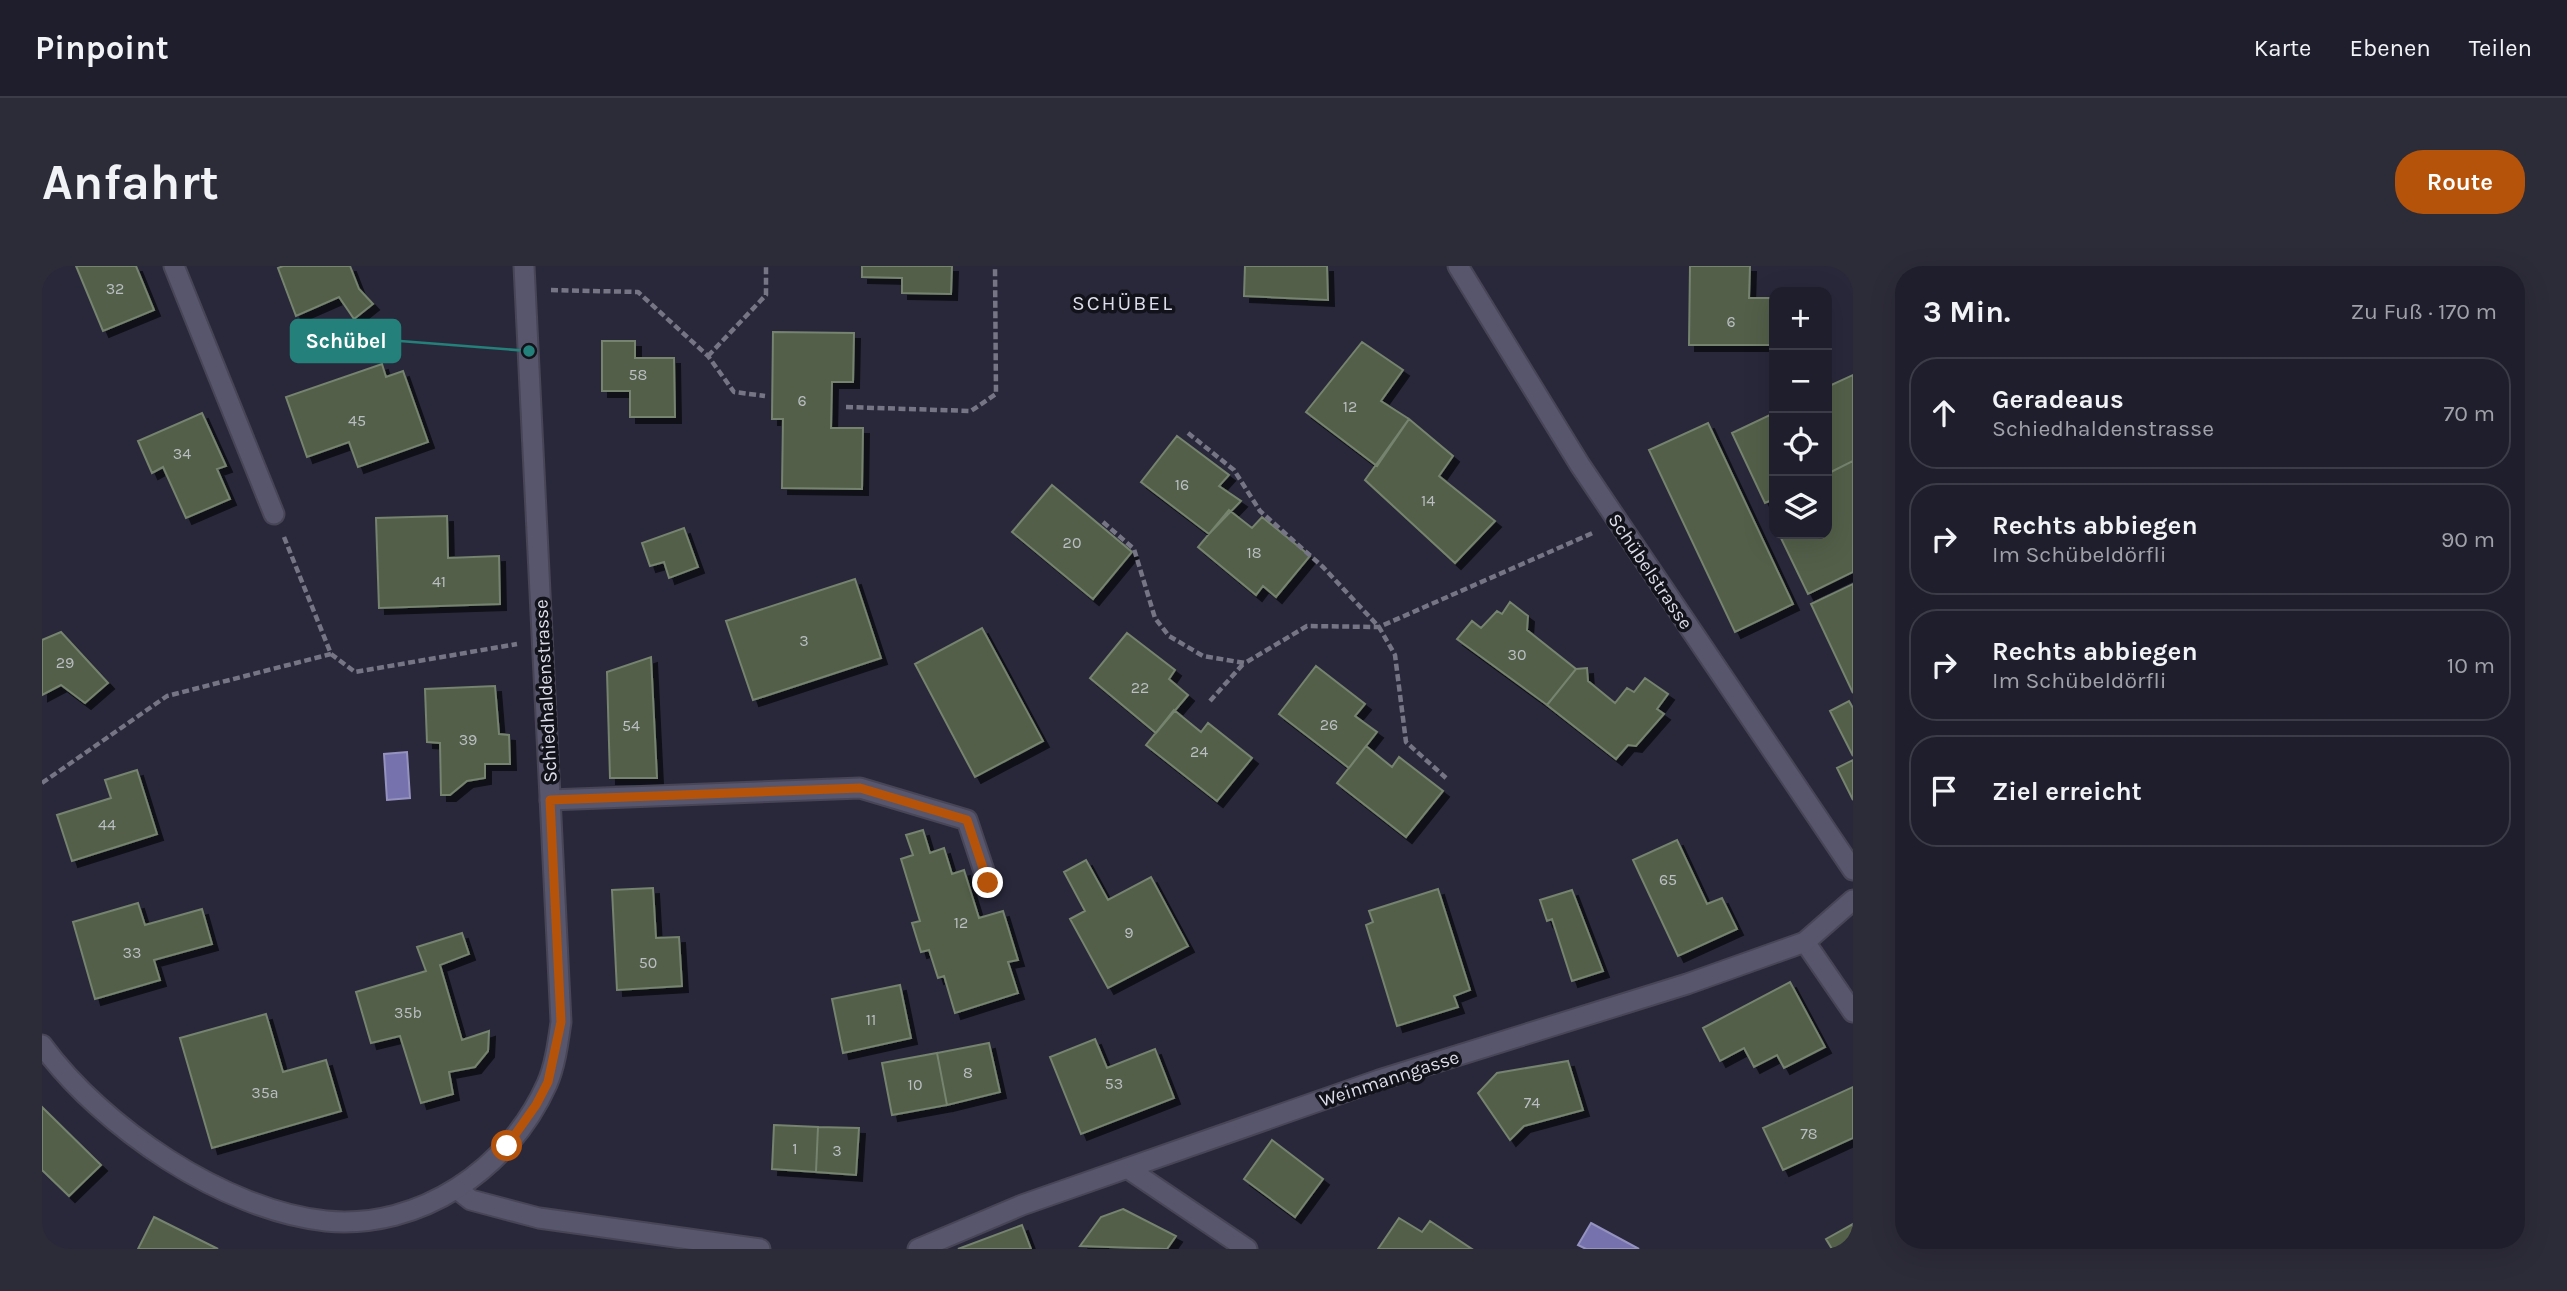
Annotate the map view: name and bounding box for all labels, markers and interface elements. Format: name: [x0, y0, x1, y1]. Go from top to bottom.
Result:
text: Pinpoint: [35, 29, 169, 67]
text: Karte: [2254, 34, 2311, 62]
text: Ebenen: [2349, 34, 2431, 62]
text: Teilen: [2469, 34, 2532, 62]
button: Route: [2395, 150, 2525, 214]
text: Anfahrt: [42, 154, 219, 211]
house number: 32: [106, 279, 124, 298]
map controls: [1769, 287, 1832, 539]
button: +: [1769, 287, 1832, 350]
district label: SCHÜBEL: [1072, 291, 1174, 315]
text: 3 Min.: [1923, 294, 2010, 330]
text: Zu Fuß · 170 m: [2350, 298, 2497, 325]
house number: 6: [1726, 312, 1736, 331]
callout: Schübel: [291, 320, 400, 362]
text: Schübel: [305, 329, 387, 353]
button: −: [1769, 350, 1832, 413]
house number: 58: [629, 365, 647, 384]
text: Geradeaus: [1992, 384, 2124, 415]
house number: 6: [797, 391, 807, 410]
icon: ahead: [1925, 394, 1963, 432]
house number: 12: [1343, 397, 1357, 416]
text: 70 m: [2444, 400, 2495, 427]
house number: 45: [348, 411, 366, 430]
button: locate: [1769, 413, 1832, 476]
text: Schiedhaldenstrasse: [1992, 415, 2214, 442]
house number: 34: [173, 444, 191, 463]
house number: 16: [1175, 475, 1189, 494]
button: layers: [1769, 476, 1832, 539]
house number: 14: [1421, 491, 1435, 510]
street label: Schübelstrasse: [1603, 510, 1697, 634]
text: Rechts abbiegen: [1992, 510, 2198, 541]
icon: right: [1925, 520, 1963, 558]
text: 90 m: [2441, 526, 2495, 553]
house number: 20: [1063, 533, 1081, 552]
text: Im Schübeldörfli: [1992, 541, 2167, 568]
house number: 18: [1246, 543, 1262, 562]
house number: 41: [432, 572, 446, 591]
street label: Schiedhaldenstrasse: [530, 599, 562, 783]
house number: 3: [799, 631, 809, 650]
text: Rechts abbiegen: [1992, 636, 2198, 667]
house number: 30: [1508, 645, 1526, 664]
icon: right: [1925, 646, 1963, 684]
text: 10 m: [2447, 652, 2495, 679]
house number: 29: [56, 653, 74, 672]
text: Im Schübeldörfli: [1992, 667, 2167, 694]
house number: 22: [1131, 678, 1149, 697]
house number: 26: [1320, 715, 1338, 734]
house number: 54: [622, 716, 640, 735]
house number: 39: [459, 730, 477, 749]
house number: 24: [1190, 742, 1208, 761]
icon: arrive: [1925, 772, 1963, 810]
text: Ziel erreicht: [1992, 776, 2142, 807]
house number: 44: [98, 815, 116, 834]
route end: [972, 867, 1003, 898]
house number: 65: [1659, 870, 1677, 889]
house number: 12: [954, 913, 968, 932]
house number: 9: [1124, 923, 1134, 942]
house number: 33: [123, 943, 141, 962]
house number: 50: [639, 953, 657, 972]
house number: 35b: [394, 1003, 422, 1022]
house number: 11: [866, 1010, 876, 1029]
street label: Weinmanngasse: [1317, 1046, 1462, 1112]
house number: 8: [963, 1063, 973, 1082]
house number: 53: [1105, 1074, 1123, 1093]
house number: 10: [908, 1075, 922, 1094]
house number: 35a: [251, 1083, 279, 1102]
house number: 74: [1524, 1093, 1540, 1112]
house number: 78: [1800, 1124, 1818, 1143]
route start: [491, 1130, 522, 1161]
house number: 1: [792, 1139, 798, 1158]
house number: 3: [832, 1141, 842, 1160]

